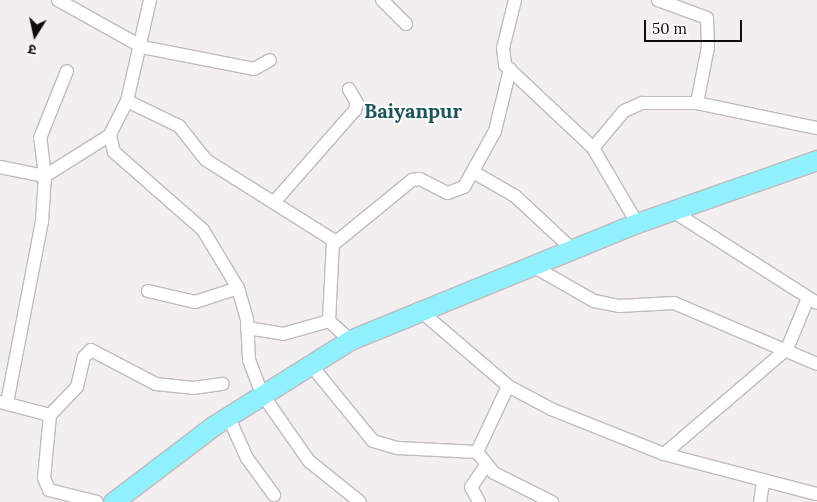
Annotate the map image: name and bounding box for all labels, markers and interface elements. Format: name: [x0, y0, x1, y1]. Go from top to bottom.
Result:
north arrow: [10, 10, 60, 60]
scale bar: [647, 10, 744, 42]
text: 50 m: [652, 19, 687, 38]
text: उ: [27, 40, 38, 59]
district label: Baiyanpur: [364, 98, 462, 122]

